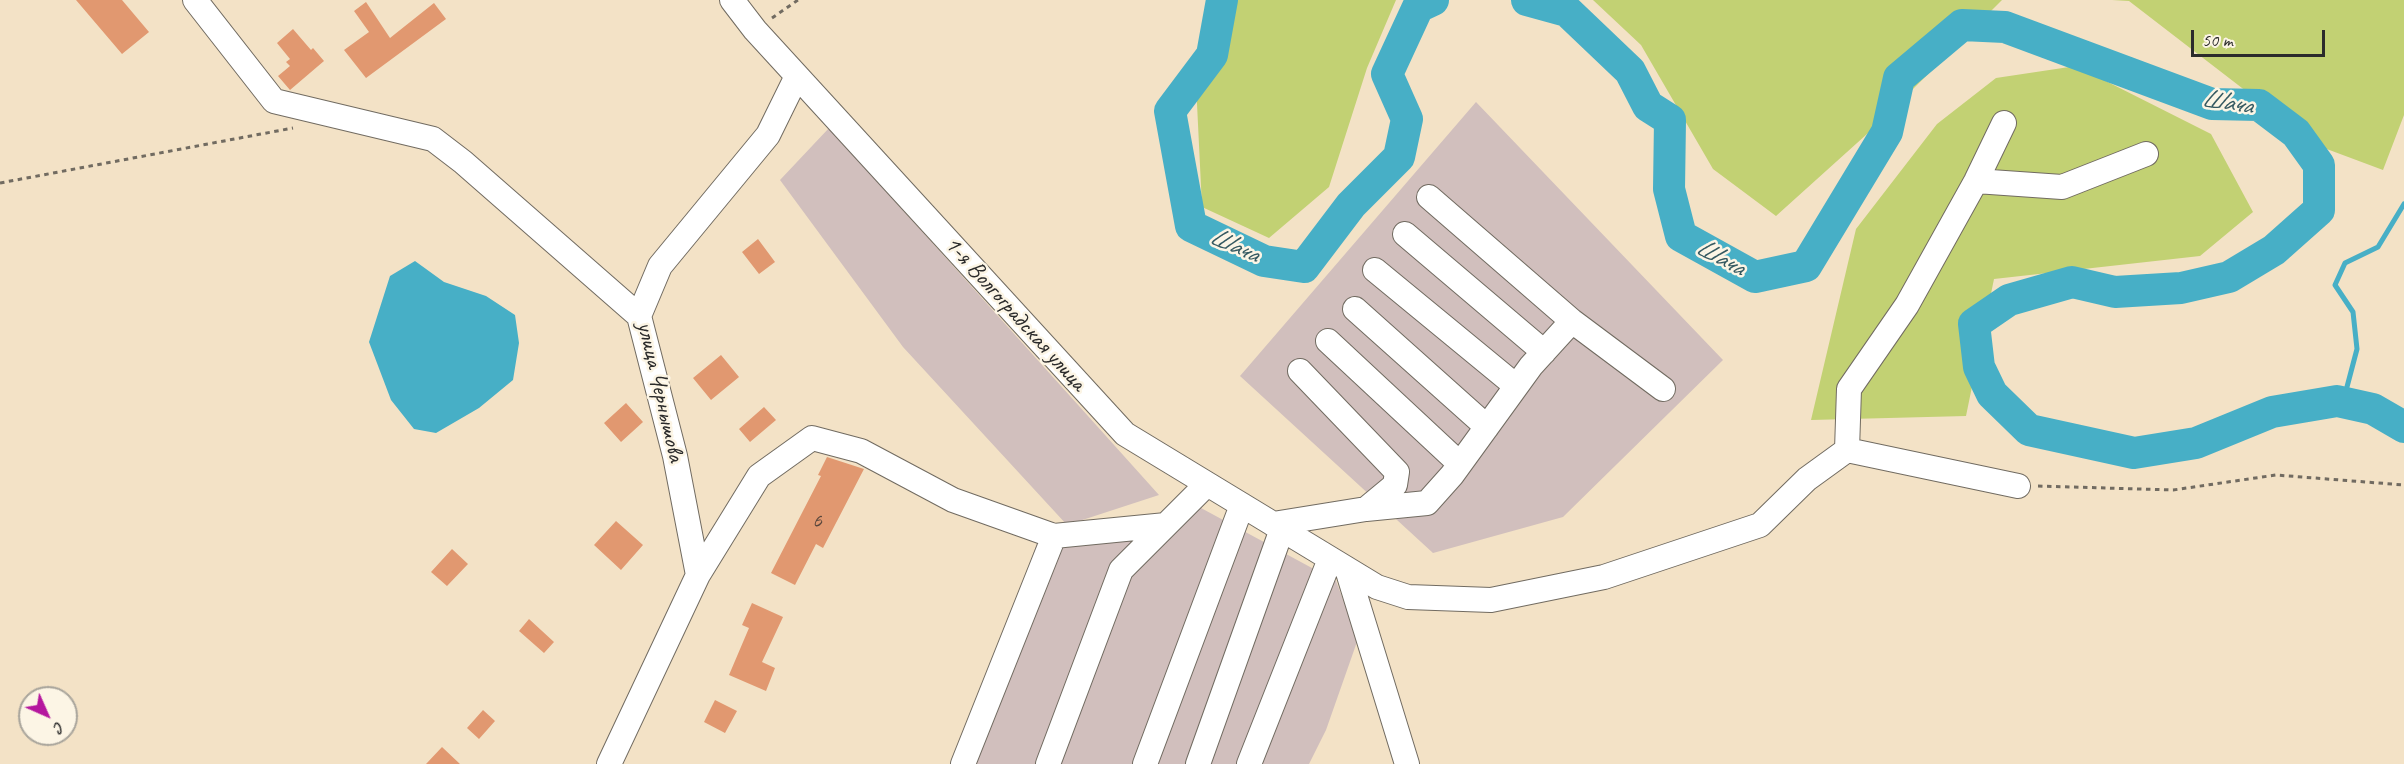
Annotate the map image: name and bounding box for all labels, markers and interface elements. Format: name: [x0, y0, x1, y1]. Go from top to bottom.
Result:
scale bar: [2194, 18, 2328, 56]
text: 50 m: [2202, 29, 2233, 51]
water label: Шача: [2199, 84, 2255, 122]
water label: Шача: [1204, 221, 1264, 271]
street label: 1-я Волгоградская улица: [938, 231, 1092, 397]
water label: Шача: [1690, 232, 1750, 284]
street label: улица Чернышова: [630, 319, 690, 465]
house number: 6: [812, 508, 822, 534]
north arrow: [18, 686, 78, 746]
text: С: [49, 717, 69, 737]

